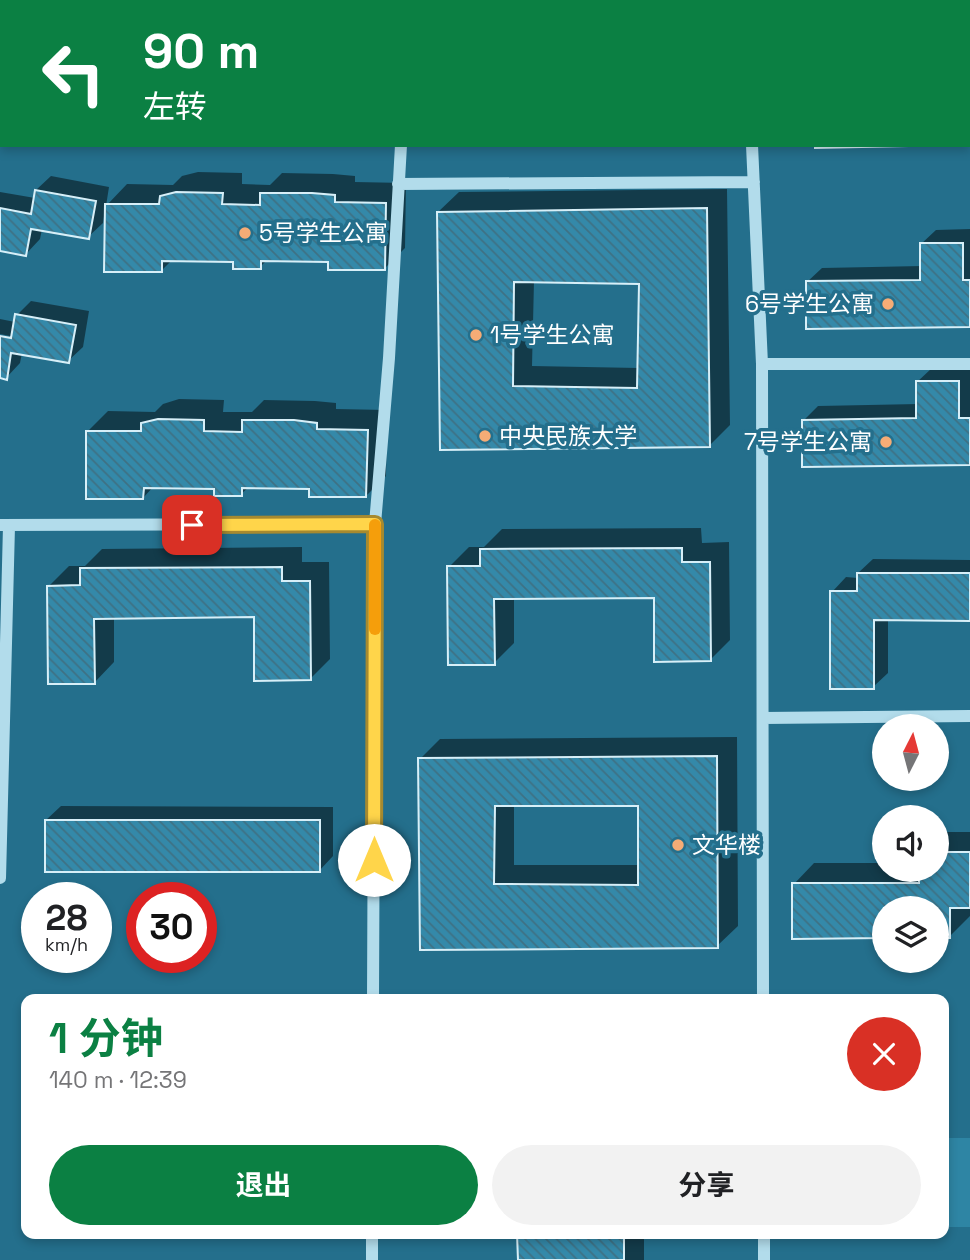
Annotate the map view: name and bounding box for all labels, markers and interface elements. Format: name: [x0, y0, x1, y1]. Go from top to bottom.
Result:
text: 90 m: [143, 20, 259, 82]
icon: left: [28, 28, 119, 119]
text: 左转: [143, 87, 207, 127]
place label: 5号学生公寓: [259, 218, 388, 248]
marker: 5号学生公寓: [237, 225, 253, 241]
place label: 6号学生公寓: [745, 289, 874, 319]
marker: 6号学生公寓: [880, 296, 896, 312]
place label: 1号学生公寓: [490, 320, 615, 350]
marker: 1号学生公寓: [468, 327, 484, 343]
place label: 中央民族大学: [499, 421, 637, 451]
place label: 7号学生公寓: [744, 427, 872, 457]
marker: 中央民族大学: [477, 428, 493, 444]
marker: 7号学生公寓: [878, 434, 894, 450]
pin: [162, 495, 222, 555]
icon: arrive: [173, 506, 211, 544]
north arrow: [872, 714, 948, 791]
map controls: [872, 714, 949, 973]
button: sound: [872, 805, 949, 882]
position arrow: [337, 823, 411, 897]
place label: 文华楼: [692, 830, 761, 860]
marker: 文华楼: [670, 837, 686, 853]
speed limit sign: 30: [126, 882, 217, 973]
text: 28: [46, 896, 87, 940]
button: layers: [872, 896, 949, 973]
text: km/h: [45, 933, 88, 956]
text: 1 分钟: [49, 1012, 163, 1065]
button: close: [847, 1017, 921, 1091]
text: 140 m · 12:39: [49, 1065, 187, 1095]
button: 退出: [49, 1145, 478, 1225]
button: 分享: [492, 1145, 921, 1225]

